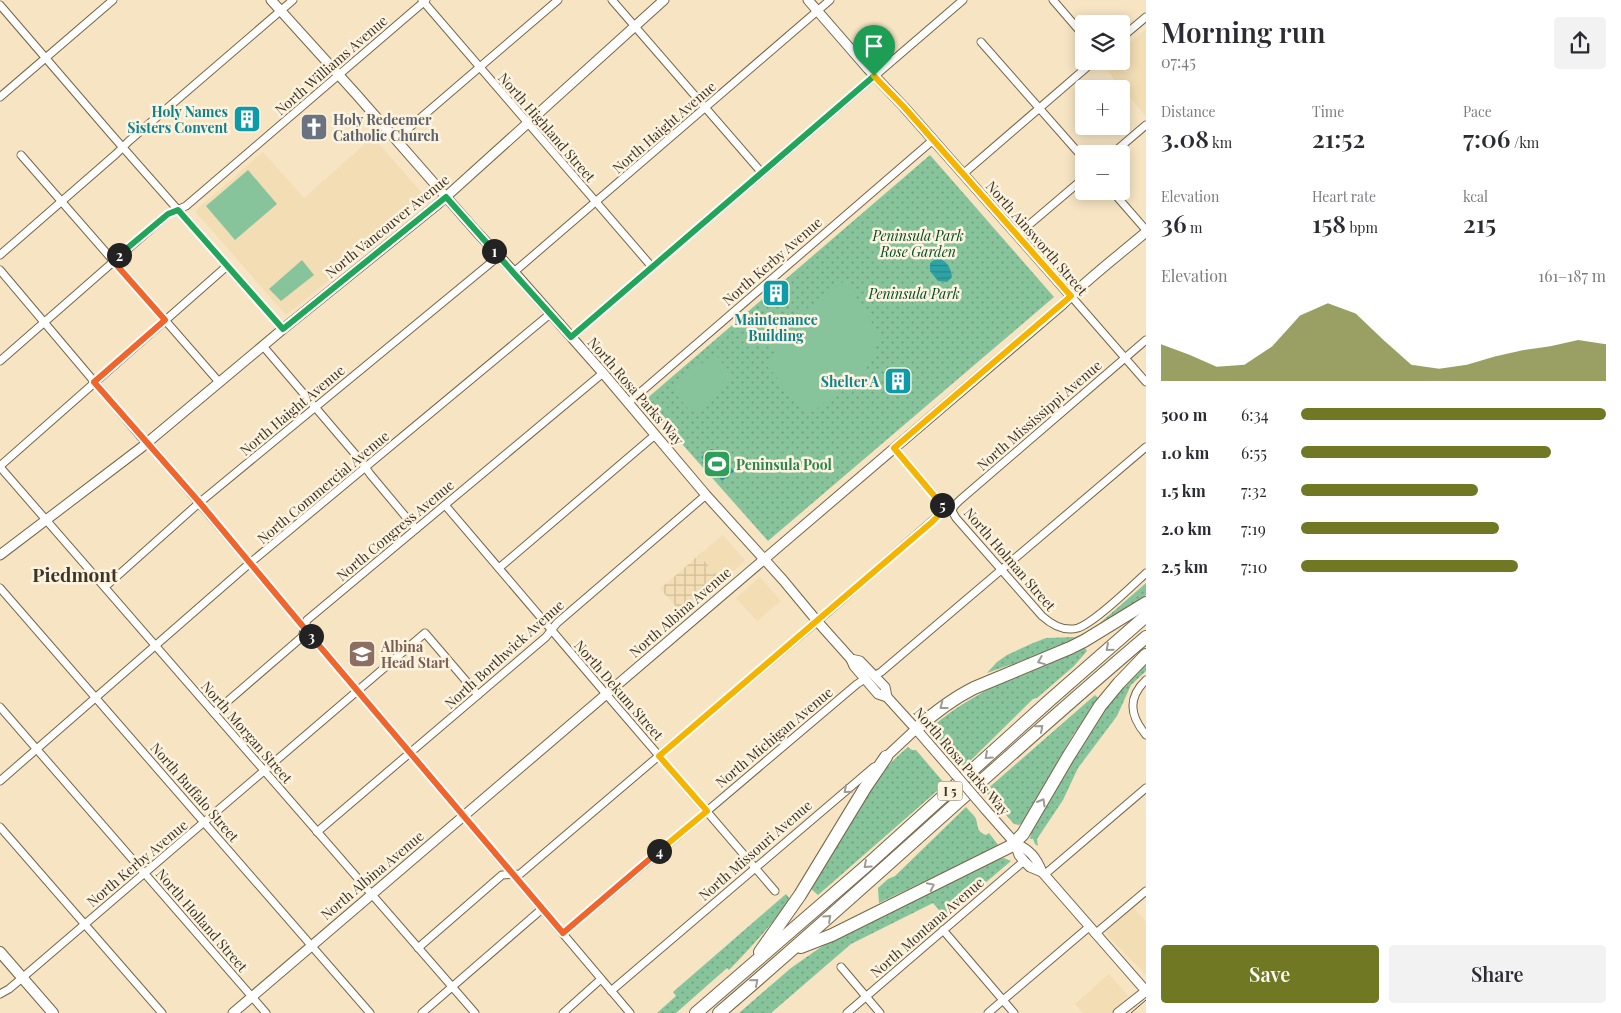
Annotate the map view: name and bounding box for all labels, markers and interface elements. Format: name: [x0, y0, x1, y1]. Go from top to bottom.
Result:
street label: North Williams Avenue: [271, 11, 391, 119]
text: Morning run: [1161, 13, 1325, 50]
map controls: [1075, 15, 1130, 200]
button: layers: [1075, 15, 1130, 70]
button: share: [1554, 17, 1606, 69]
pin: [853, 25, 895, 76]
icon: arrive: [860, 32, 888, 60]
text: 07:45: [1161, 51, 1196, 72]
street label: North Highland Street: [494, 68, 600, 187]
street label: North Haight Avenue: [608, 77, 720, 177]
button: +: [1075, 80, 1130, 135]
place label: Holy Names Sisters Convent: [127, 102, 228, 137]
text: Distance: [1161, 102, 1216, 121]
text: Time: [1312, 102, 1344, 121]
text: Pace: [1463, 102, 1492, 121]
building icon: Holy Names Sisters Convent: [232, 104, 262, 134]
place label: Holy Redeemer Catholic Church: [333, 110, 439, 145]
church icon: Holy Redeemer Catholic Church: [299, 112, 329, 142]
text: 3.08: [1161, 121, 1209, 154]
text: 21:52: [1312, 121, 1365, 154]
text: 7:06: [1463, 121, 1510, 154]
text: km: [1209, 133, 1232, 152]
text: /km: [1510, 133, 1539, 152]
button: −: [1075, 145, 1130, 200]
street label: North Vancouver Avenue: [321, 170, 453, 282]
street label: North Ainsworth Street: [982, 177, 1093, 300]
text: Elevation: [1161, 187, 1219, 206]
text: Heart rate: [1312, 187, 1376, 206]
text: kcal: [1463, 187, 1488, 206]
text: 36: [1161, 206, 1187, 239]
text: 158: [1312, 206, 1346, 239]
text: 215: [1463, 206, 1496, 239]
street label: North Kerby Avenue: [718, 212, 826, 310]
text: m: [1187, 218, 1202, 237]
text: bpm: [1346, 218, 1378, 237]
park label: Peninsula Park Rose Garden: [871, 226, 964, 261]
pin: 1: [482, 238, 506, 264]
pin: 2: [106, 242, 132, 268]
text: 1: [492, 242, 497, 261]
text: 2: [116, 246, 123, 265]
text: Elevation: [1161, 265, 1228, 286]
text: 161–187 m: [1538, 265, 1606, 286]
building icon: Maintenance Building: [761, 278, 791, 308]
park label: Peninsula Park: [867, 284, 960, 303]
place label: Maintenance Building: [734, 310, 818, 345]
street label: North Rosa Parks Way: [584, 333, 688, 449]
street label: North Mississippi Avenue: [973, 356, 1105, 474]
street label: North Haight Avenue: [236, 360, 348, 460]
building icon: Shelter A: [883, 366, 913, 396]
place label: Shelter A: [821, 372, 880, 391]
text: 500 m: [1161, 404, 1207, 425]
text: 6:34: [1241, 404, 1269, 425]
street label: North Commercial Avenue: [253, 426, 393, 548]
text: 1.0 km: [1161, 442, 1209, 463]
text: 6:55: [1241, 442, 1267, 463]
sports icon: Peninsula Pool: [702, 449, 732, 479]
place label: Peninsula Pool: [736, 455, 833, 474]
street label: North Congress Avenue: [332, 475, 458, 585]
text: 1.5 km: [1161, 480, 1206, 501]
text: 7:32: [1241, 480, 1267, 501]
pin: 5: [930, 492, 954, 518]
text: 5: [939, 496, 946, 515]
street label: North Holman Street: [960, 503, 1061, 615]
text: 2.0 km: [1161, 518, 1211, 539]
text: 7:19: [1241, 518, 1266, 539]
text: 2.5 km: [1161, 556, 1208, 577]
text: 7:10: [1241, 556, 1267, 577]
district label: Piedmont: [32, 561, 118, 587]
street label: North Albina Avenue: [625, 563, 735, 661]
street label: North Borthwick Avenue: [440, 595, 568, 713]
pin: 3: [298, 624, 324, 648]
text: 3: [308, 627, 315, 646]
street label: North Dekum Street: [570, 636, 668, 745]
place label: Albina Head Start: [380, 637, 450, 672]
school or university icon: Albina Head Start: [347, 639, 377, 669]
one-way arrow: [1106, 642, 1115, 651]
one-way arrow: [1037, 654, 1046, 665]
street label: North Morgan Street: [197, 677, 297, 788]
street label: North Michigan Avenue: [711, 682, 837, 792]
one-way arrow: [939, 700, 949, 709]
street label: North Rosa Parks Way: [910, 703, 1014, 819]
one-way arrow: [1035, 725, 1044, 734]
street label: North Buffalo Street: [147, 738, 244, 846]
one-way arrow: [984, 751, 993, 760]
road number: I 5: [938, 781, 962, 800]
one-way arrow: [843, 784, 852, 793]
street label: North Missouri Avenue: [694, 795, 816, 905]
one-way arrow: [1035, 798, 1045, 807]
street label: North Kerby Avenue: [83, 815, 191, 911]
street label: North Albina Avenue: [317, 826, 427, 924]
pin: 4: [646, 838, 672, 864]
text: 4: [656, 842, 663, 861]
one-way arrow: [864, 859, 873, 868]
street label: North Holland Street: [152, 864, 253, 976]
street label: North Montana Avenue: [866, 872, 988, 982]
one-way arrow: [926, 882, 935, 892]
one-way arrow: [822, 915, 831, 924]
button: Save: [1161, 945, 1379, 1003]
button: Share: [1389, 945, 1606, 1003]
one-way arrow: [749, 979, 758, 988]

